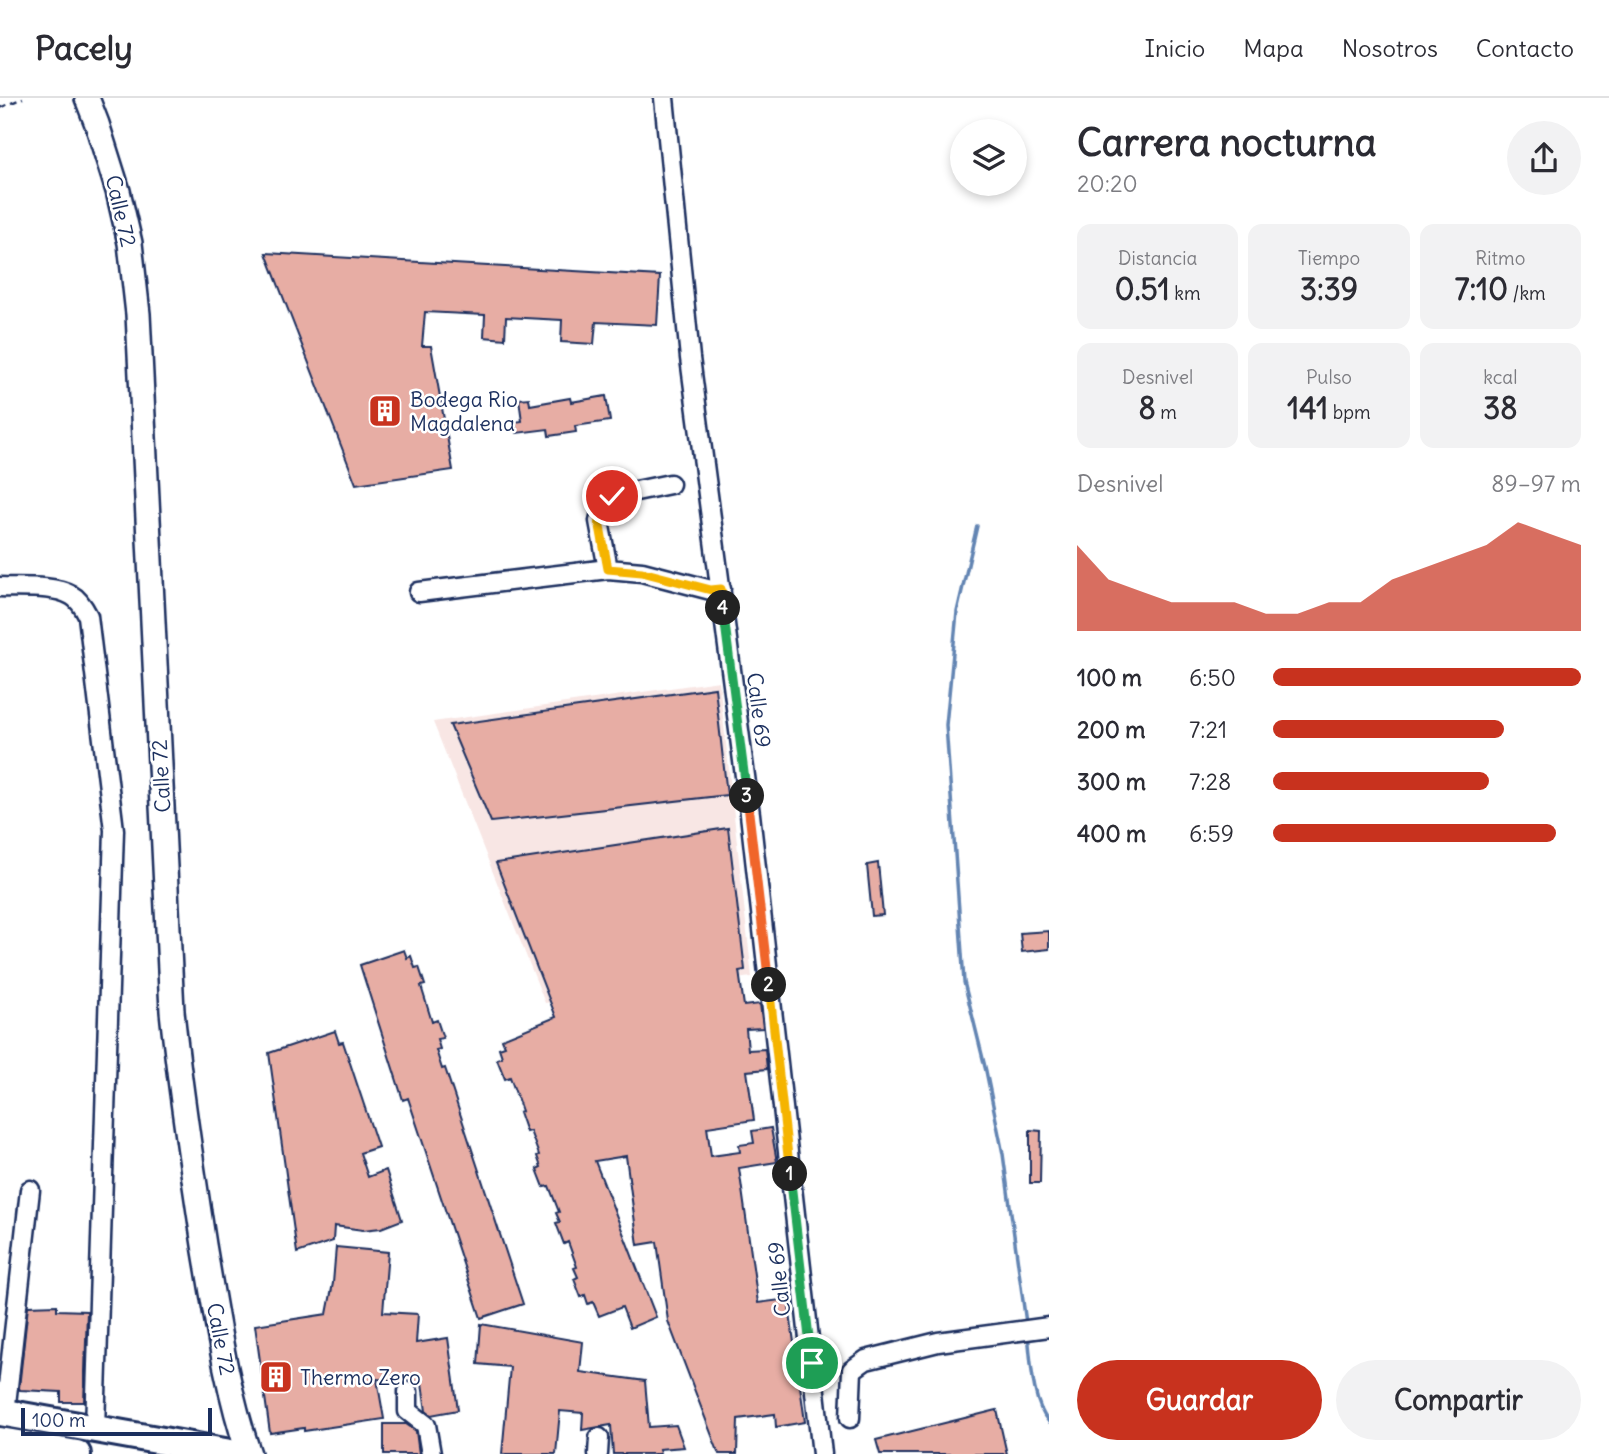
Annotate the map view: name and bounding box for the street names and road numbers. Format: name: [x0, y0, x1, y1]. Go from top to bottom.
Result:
street label: Calle 72: [100, 172, 142, 250]
street label: Calle 69: [741, 671, 777, 749]
street label: Calle 72: [146, 739, 176, 813]
street label: Calle 69: [762, 1240, 796, 1318]
street label: Calle 72: [201, 1301, 241, 1377]

